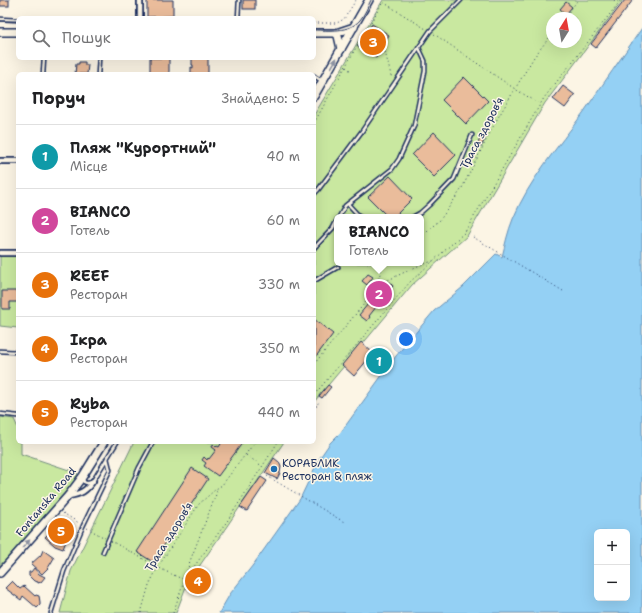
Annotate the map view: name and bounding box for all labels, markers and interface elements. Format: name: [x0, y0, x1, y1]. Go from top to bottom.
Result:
north arrow: [546, 12, 582, 48]
search box: [16, 16, 316, 60]
icon: search: [30, 27, 52, 49]
pin: 3: [360, 27, 386, 57]
text: Пошук: [62, 28, 111, 48]
one-way arrow: [330, 57, 337, 69]
text: Поруч: [32, 87, 85, 109]
text: Знайдено: 5: [221, 90, 300, 107]
street label: Траса здоров’я: [457, 94, 507, 172]
text: Пляж "Курортний": [70, 138, 216, 158]
text: 1: [42, 148, 48, 165]
text: 40 m: [266, 148, 300, 165]
text: Місце: [70, 158, 108, 175]
text: BIANCO: [70, 202, 131, 222]
text: 2: [40, 212, 50, 229]
text: 60 m: [267, 212, 300, 229]
popup: [334, 214, 424, 266]
text: Готель: [70, 222, 110, 239]
text: BIANCO: [349, 222, 409, 242]
text: Готель: [349, 242, 389, 259]
text: REEF: [70, 266, 109, 286]
text: 3: [40, 276, 50, 293]
text: 330 m: [258, 276, 300, 293]
pin: 2: [366, 279, 392, 309]
text: Ресторан: [70, 286, 128, 303]
your location: [396, 329, 416, 349]
text: Ікра: [70, 330, 107, 350]
text: 4: [40, 340, 50, 357]
text: 350 m: [259, 340, 300, 357]
pin: 1: [366, 346, 392, 376]
text: Ресторан: [70, 350, 128, 367]
text: Ryba: [70, 394, 110, 414]
text: 5: [41, 404, 49, 421]
text: 440 m: [258, 404, 300, 421]
text: Ресторан: [70, 414, 128, 431]
place label: КОРАБЛИК Ресторан & пляж: [282, 456, 373, 484]
street label: Fontanska Road: [12, 464, 80, 540]
marker: КОРАБЛИК Ресторан & пляж: [269, 464, 279, 474]
street label: Траса здоров’я: [142, 499, 196, 575]
pin: 5: [48, 516, 74, 546]
map controls: [594, 529, 630, 601]
button: +: [594, 529, 630, 565]
one-way arrow: [21, 539, 30, 549]
button: −: [594, 565, 630, 601]
pin: 4: [185, 566, 211, 596]

